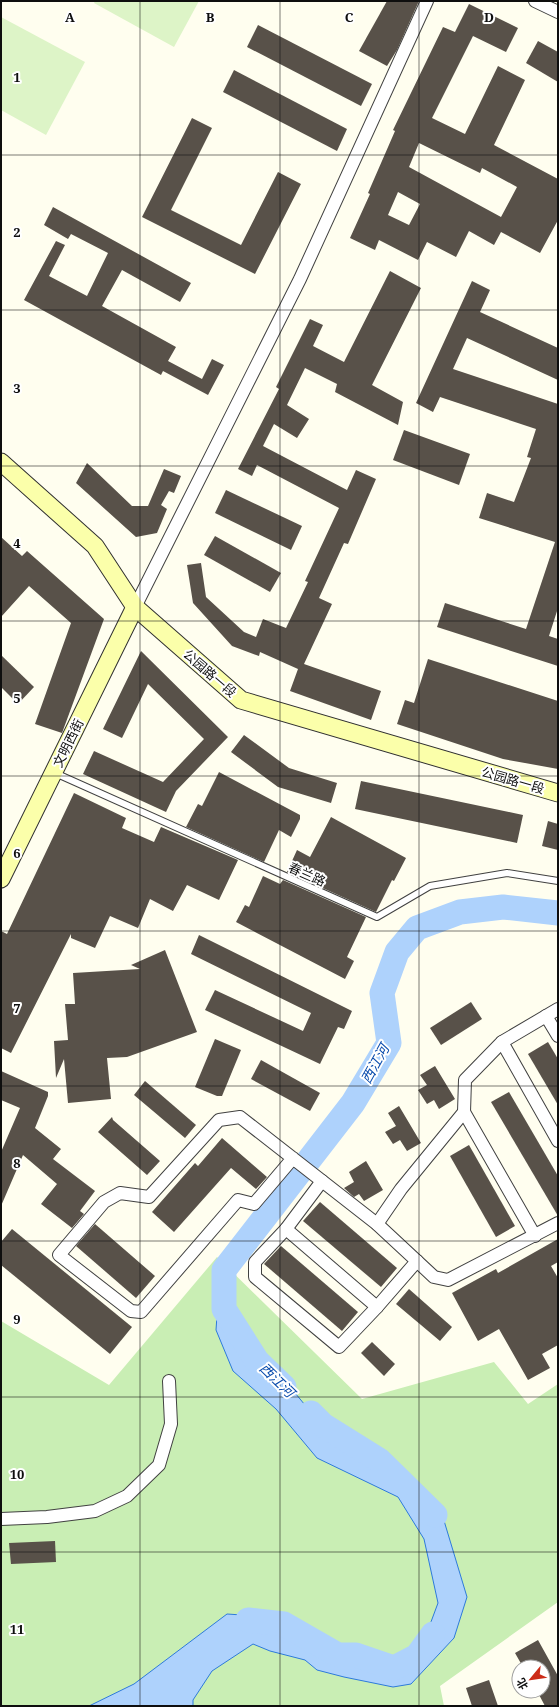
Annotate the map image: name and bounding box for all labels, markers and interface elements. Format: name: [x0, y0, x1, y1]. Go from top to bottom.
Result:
text: A: [65, 8, 75, 26]
text: B: [206, 8, 215, 26]
text: C: [345, 8, 354, 26]
text: D: [484, 8, 494, 26]
text: 1: [13, 68, 21, 86]
text: 2: [13, 223, 21, 241]
text: 3: [13, 379, 21, 397]
text: 4: [13, 534, 21, 552]
street label: 公园路一段: [180, 645, 240, 701]
text: 5: [13, 689, 21, 707]
street label: 文明西街: [49, 716, 87, 770]
street label: 公园路一段: [479, 762, 547, 798]
text: 6: [13, 844, 21, 862]
street label: 春兰路: [286, 858, 328, 890]
text: 7: [13, 999, 21, 1017]
water label: 西江河: [356, 1038, 395, 1087]
text: 8: [13, 1154, 21, 1172]
text: 9: [13, 1310, 21, 1328]
water label: 西江河: [256, 1358, 301, 1403]
text: 10: [10, 1465, 24, 1483]
text: 11: [10, 1620, 24, 1638]
north arrow: [511, 1659, 551, 1699]
text: 北: [513, 1676, 531, 1693]

